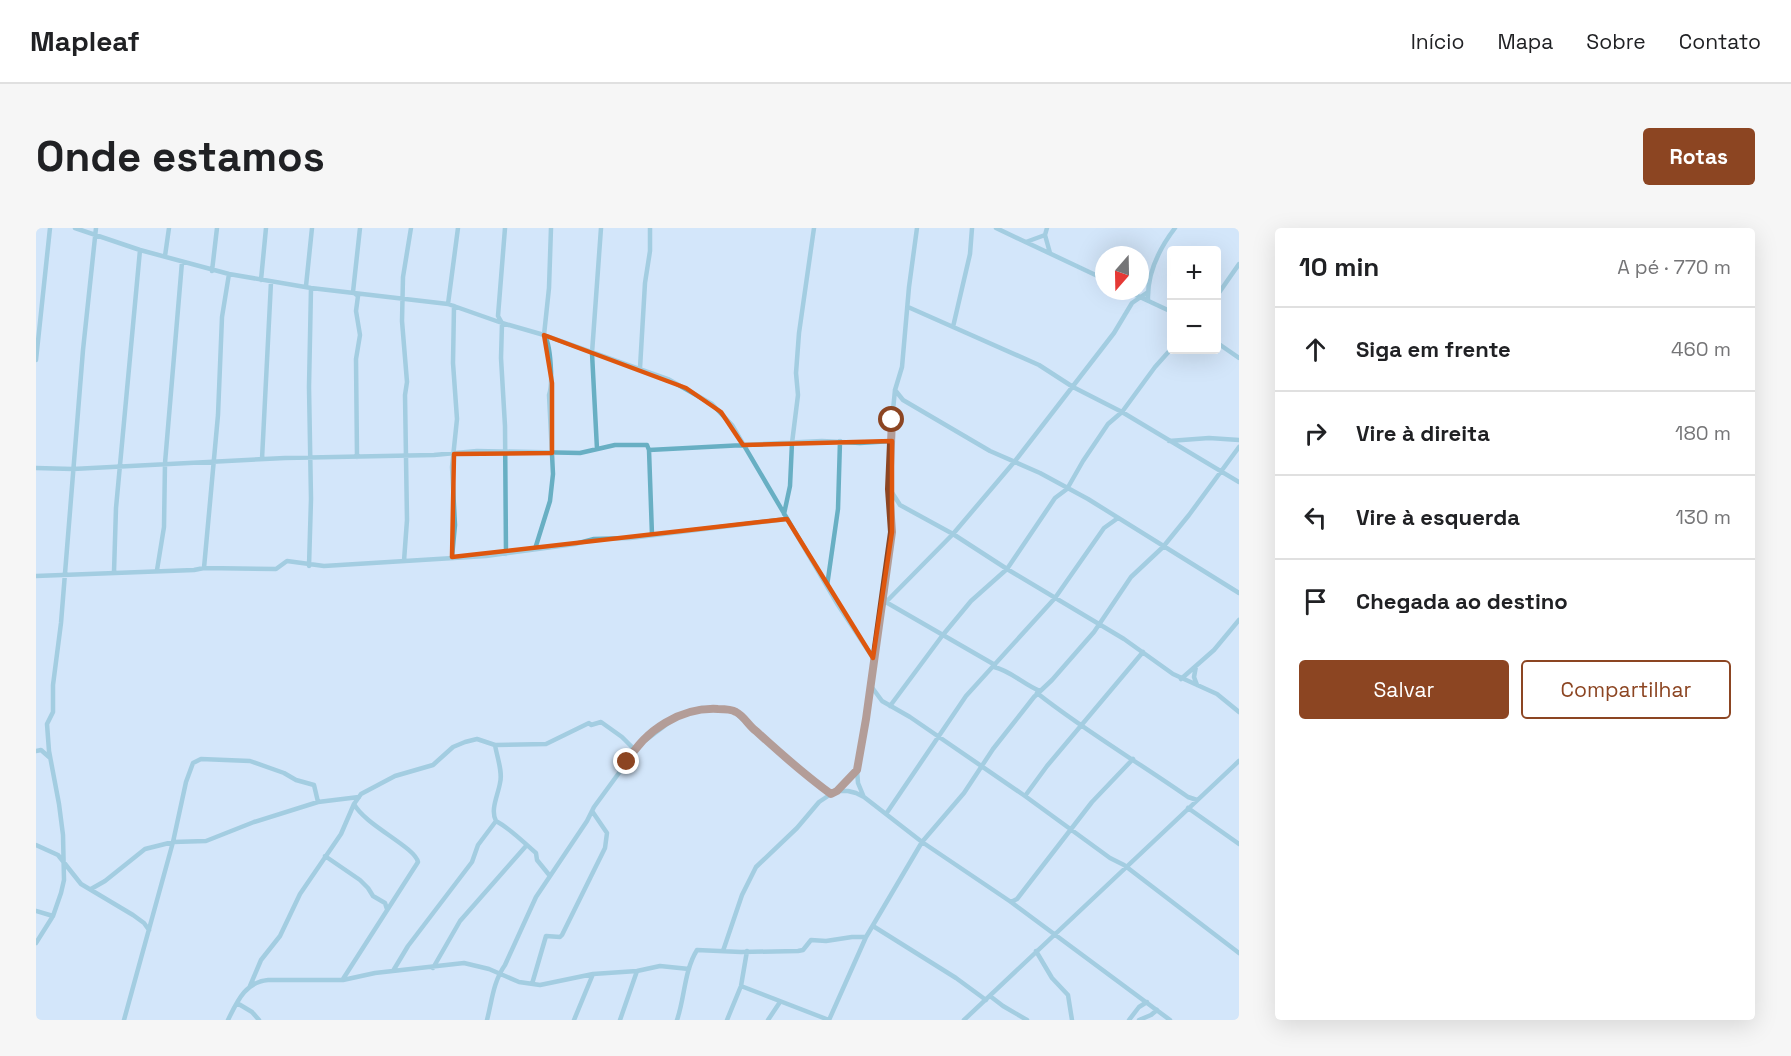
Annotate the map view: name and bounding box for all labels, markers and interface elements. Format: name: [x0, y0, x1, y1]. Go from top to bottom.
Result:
text: Mapleaf: [30, 23, 140, 59]
text: Início: [1411, 28, 1464, 55]
text: Mapa: [1497, 28, 1553, 55]
text: Sobre: [1586, 28, 1646, 55]
text: Contato: [1679, 28, 1761, 55]
button: Rotas: [1643, 128, 1755, 185]
text: Onde estamos: [36, 130, 325, 183]
north arrow: [1095, 246, 1149, 300]
map controls: [1167, 246, 1221, 354]
button: +: [1167, 246, 1221, 300]
text: 10 min: [1299, 250, 1379, 284]
text: A pé · 770 m: [1617, 254, 1731, 280]
button: −: [1167, 300, 1221, 354]
icon: ahead: [1299, 333, 1332, 366]
text: Siga em frente: [1356, 335, 1511, 363]
text: 460 m: [1671, 336, 1731, 362]
route start: [878, 406, 904, 432]
icon: right: [1299, 417, 1332, 450]
text: Vire à direita: [1356, 419, 1490, 447]
text: 180 m: [1675, 420, 1731, 446]
icon: left: [1299, 501, 1332, 534]
text: Vire à esquerda: [1356, 503, 1520, 531]
text: 130 m: [1675, 504, 1731, 530]
icon: arrive: [1299, 585, 1332, 618]
text: Chegada ao destino: [1356, 587, 1568, 615]
button: Salvar: [1299, 660, 1509, 719]
button: Compartilhar: [1521, 660, 1731, 719]
route end: [613, 748, 639, 774]

